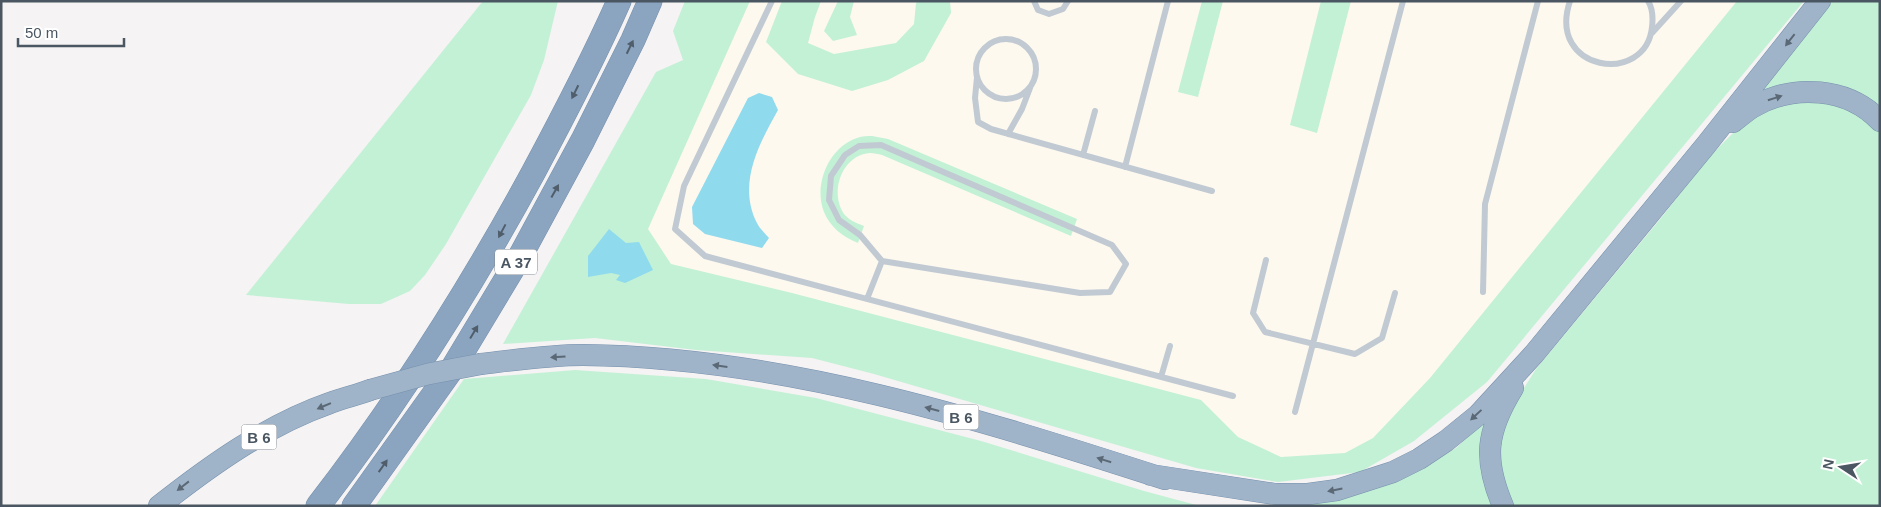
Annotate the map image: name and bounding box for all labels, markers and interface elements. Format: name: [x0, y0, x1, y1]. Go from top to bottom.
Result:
scale bar: [18, 15, 124, 47]
text: 50 m: [25, 24, 58, 41]
one-way arrow: [1785, 33, 1795, 46]
one-way arrow: [626, 40, 634, 54]
one-way arrow: [571, 85, 579, 100]
one-way arrow: [1767, 94, 1782, 102]
one-way arrow: [551, 184, 559, 199]
one-way arrow: [498, 223, 506, 238]
road number: A 37: [495, 250, 537, 274]
one-way arrow: [470, 326, 479, 339]
one-way arrow: [549, 353, 565, 361]
one-way arrow: [711, 362, 727, 370]
one-way arrow: [317, 402, 331, 410]
one-way arrow: [924, 404, 939, 412]
road number: B 6: [944, 404, 978, 430]
one-way arrow: [1471, 409, 1483, 421]
road number: B 6: [242, 424, 276, 450]
north arrow: [1816, 442, 1866, 492]
one-way arrow: [1097, 456, 1112, 464]
text: N: [1819, 458, 1837, 471]
one-way arrow: [378, 460, 388, 473]
one-way arrow: [177, 481, 190, 492]
one-way arrow: [1326, 486, 1342, 494]

